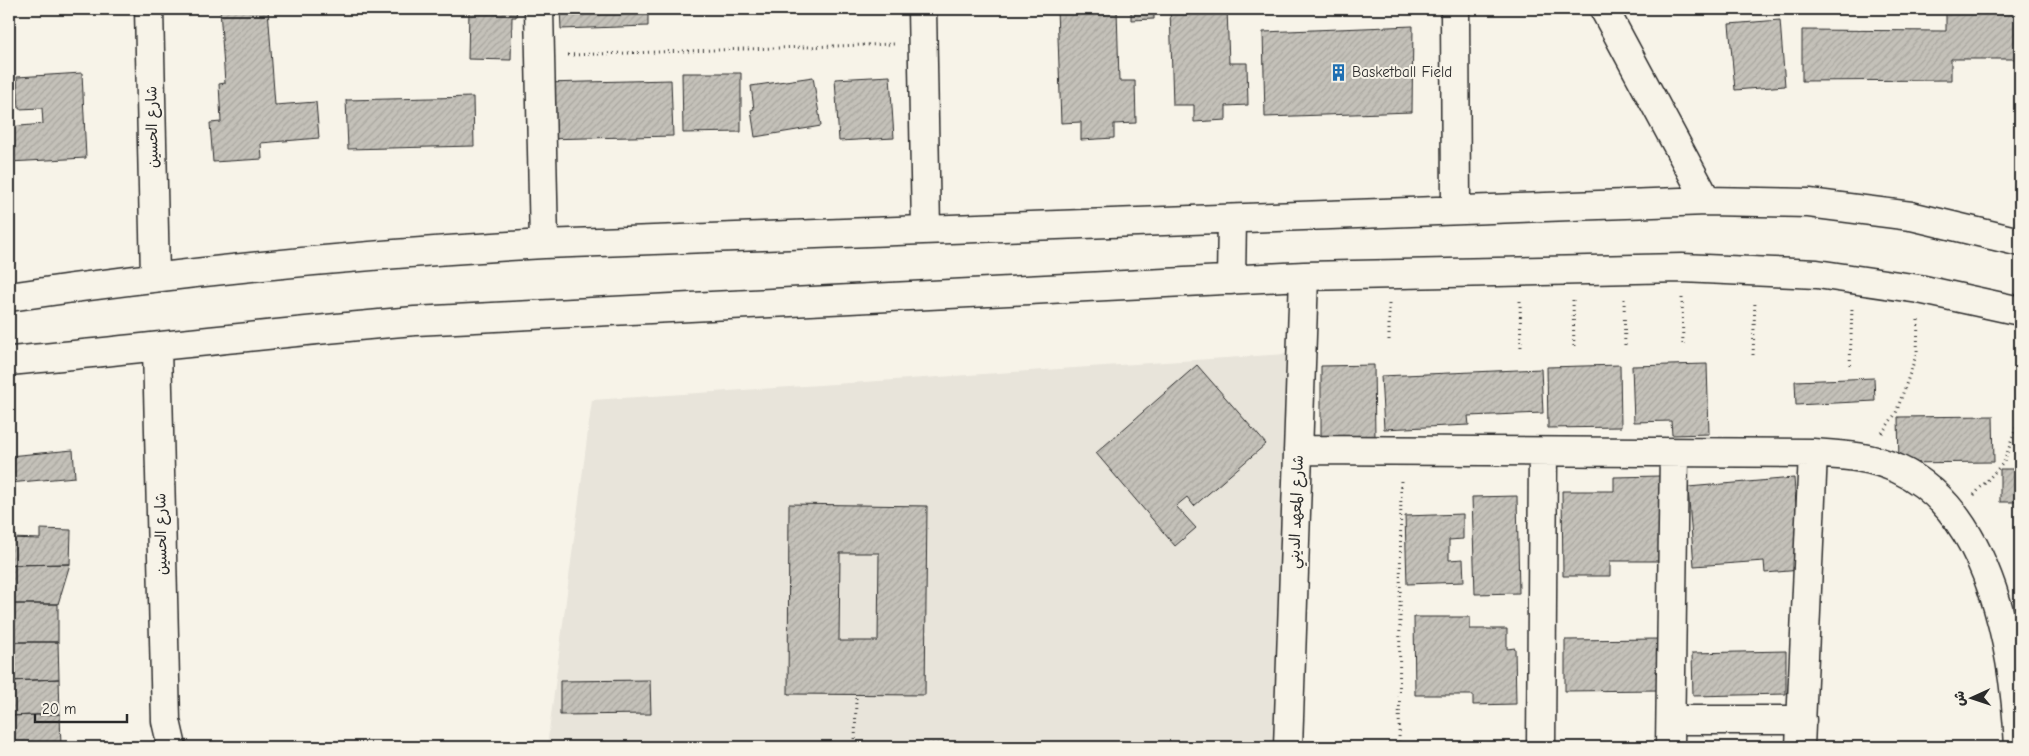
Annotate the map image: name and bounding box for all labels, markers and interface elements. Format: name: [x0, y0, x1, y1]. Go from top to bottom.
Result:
building icon: Basketball Field: [1328, 62, 1348, 82]
place label: Basketball Field: [1352, 63, 1452, 81]
street label: شارع الحسين: [142, 86, 163, 168]
street label: شارع المعهد الديني: [1285, 455, 1311, 569]
street label: شارع الحسين: [151, 493, 172, 575]
north arrow: [1946, 674, 1996, 724]
scale bar: [35, 691, 128, 723]
text: ش: [1951, 691, 1968, 707]
text: 20 m: [42, 700, 76, 718]

